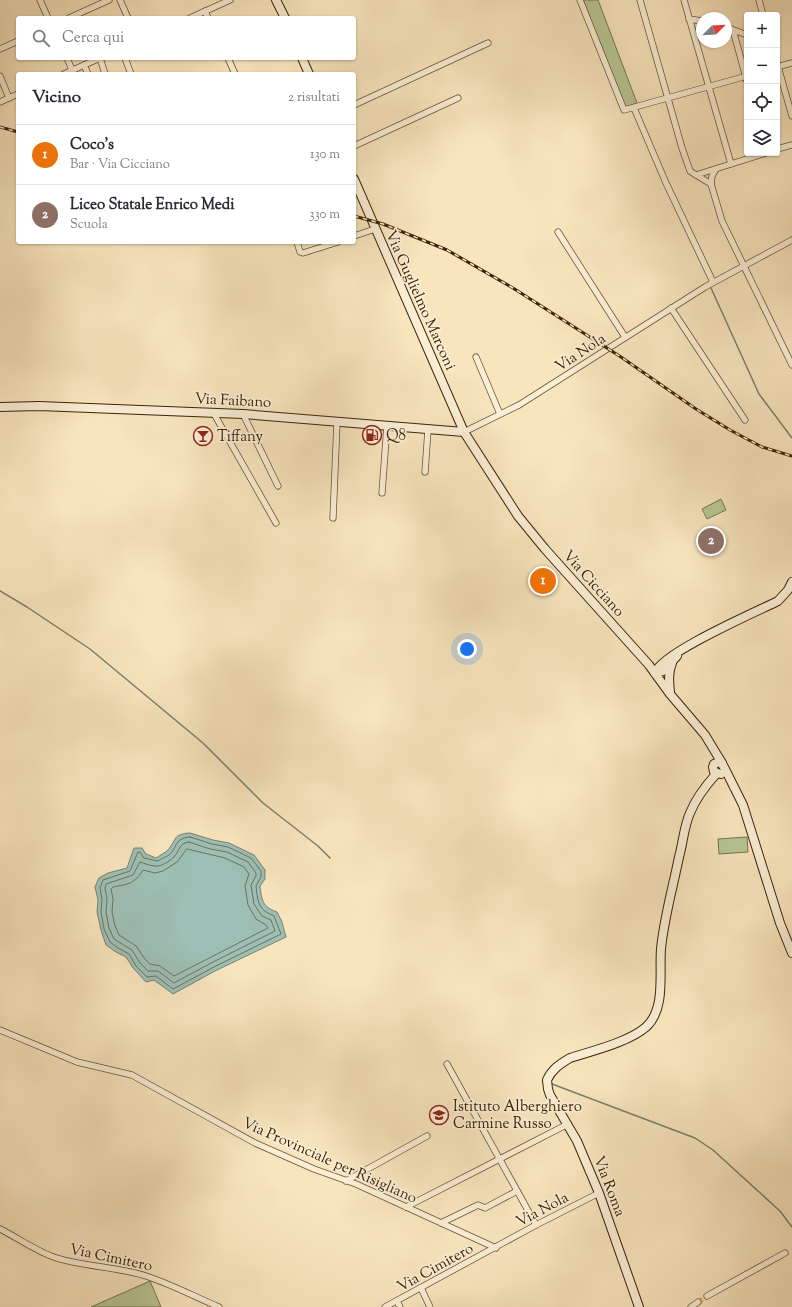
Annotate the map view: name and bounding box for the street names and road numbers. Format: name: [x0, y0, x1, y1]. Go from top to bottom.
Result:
street label: Via Guglielmo Marconi: [379, 227, 460, 374]
street label: Via Nola: [551, 329, 610, 377]
street label: Via Faibano: [194, 389, 272, 414]
street label: Via Cicciano: [557, 546, 629, 622]
street label: Via Provinciale per Risigliano: [239, 1113, 420, 1209]
street label: Via Roma: [587, 1153, 630, 1220]
street label: Via Nola: [513, 1188, 573, 1233]
street label: Via Cimitero: [67, 1239, 154, 1277]
street label: Via Cimitero: [394, 1239, 478, 1298]

